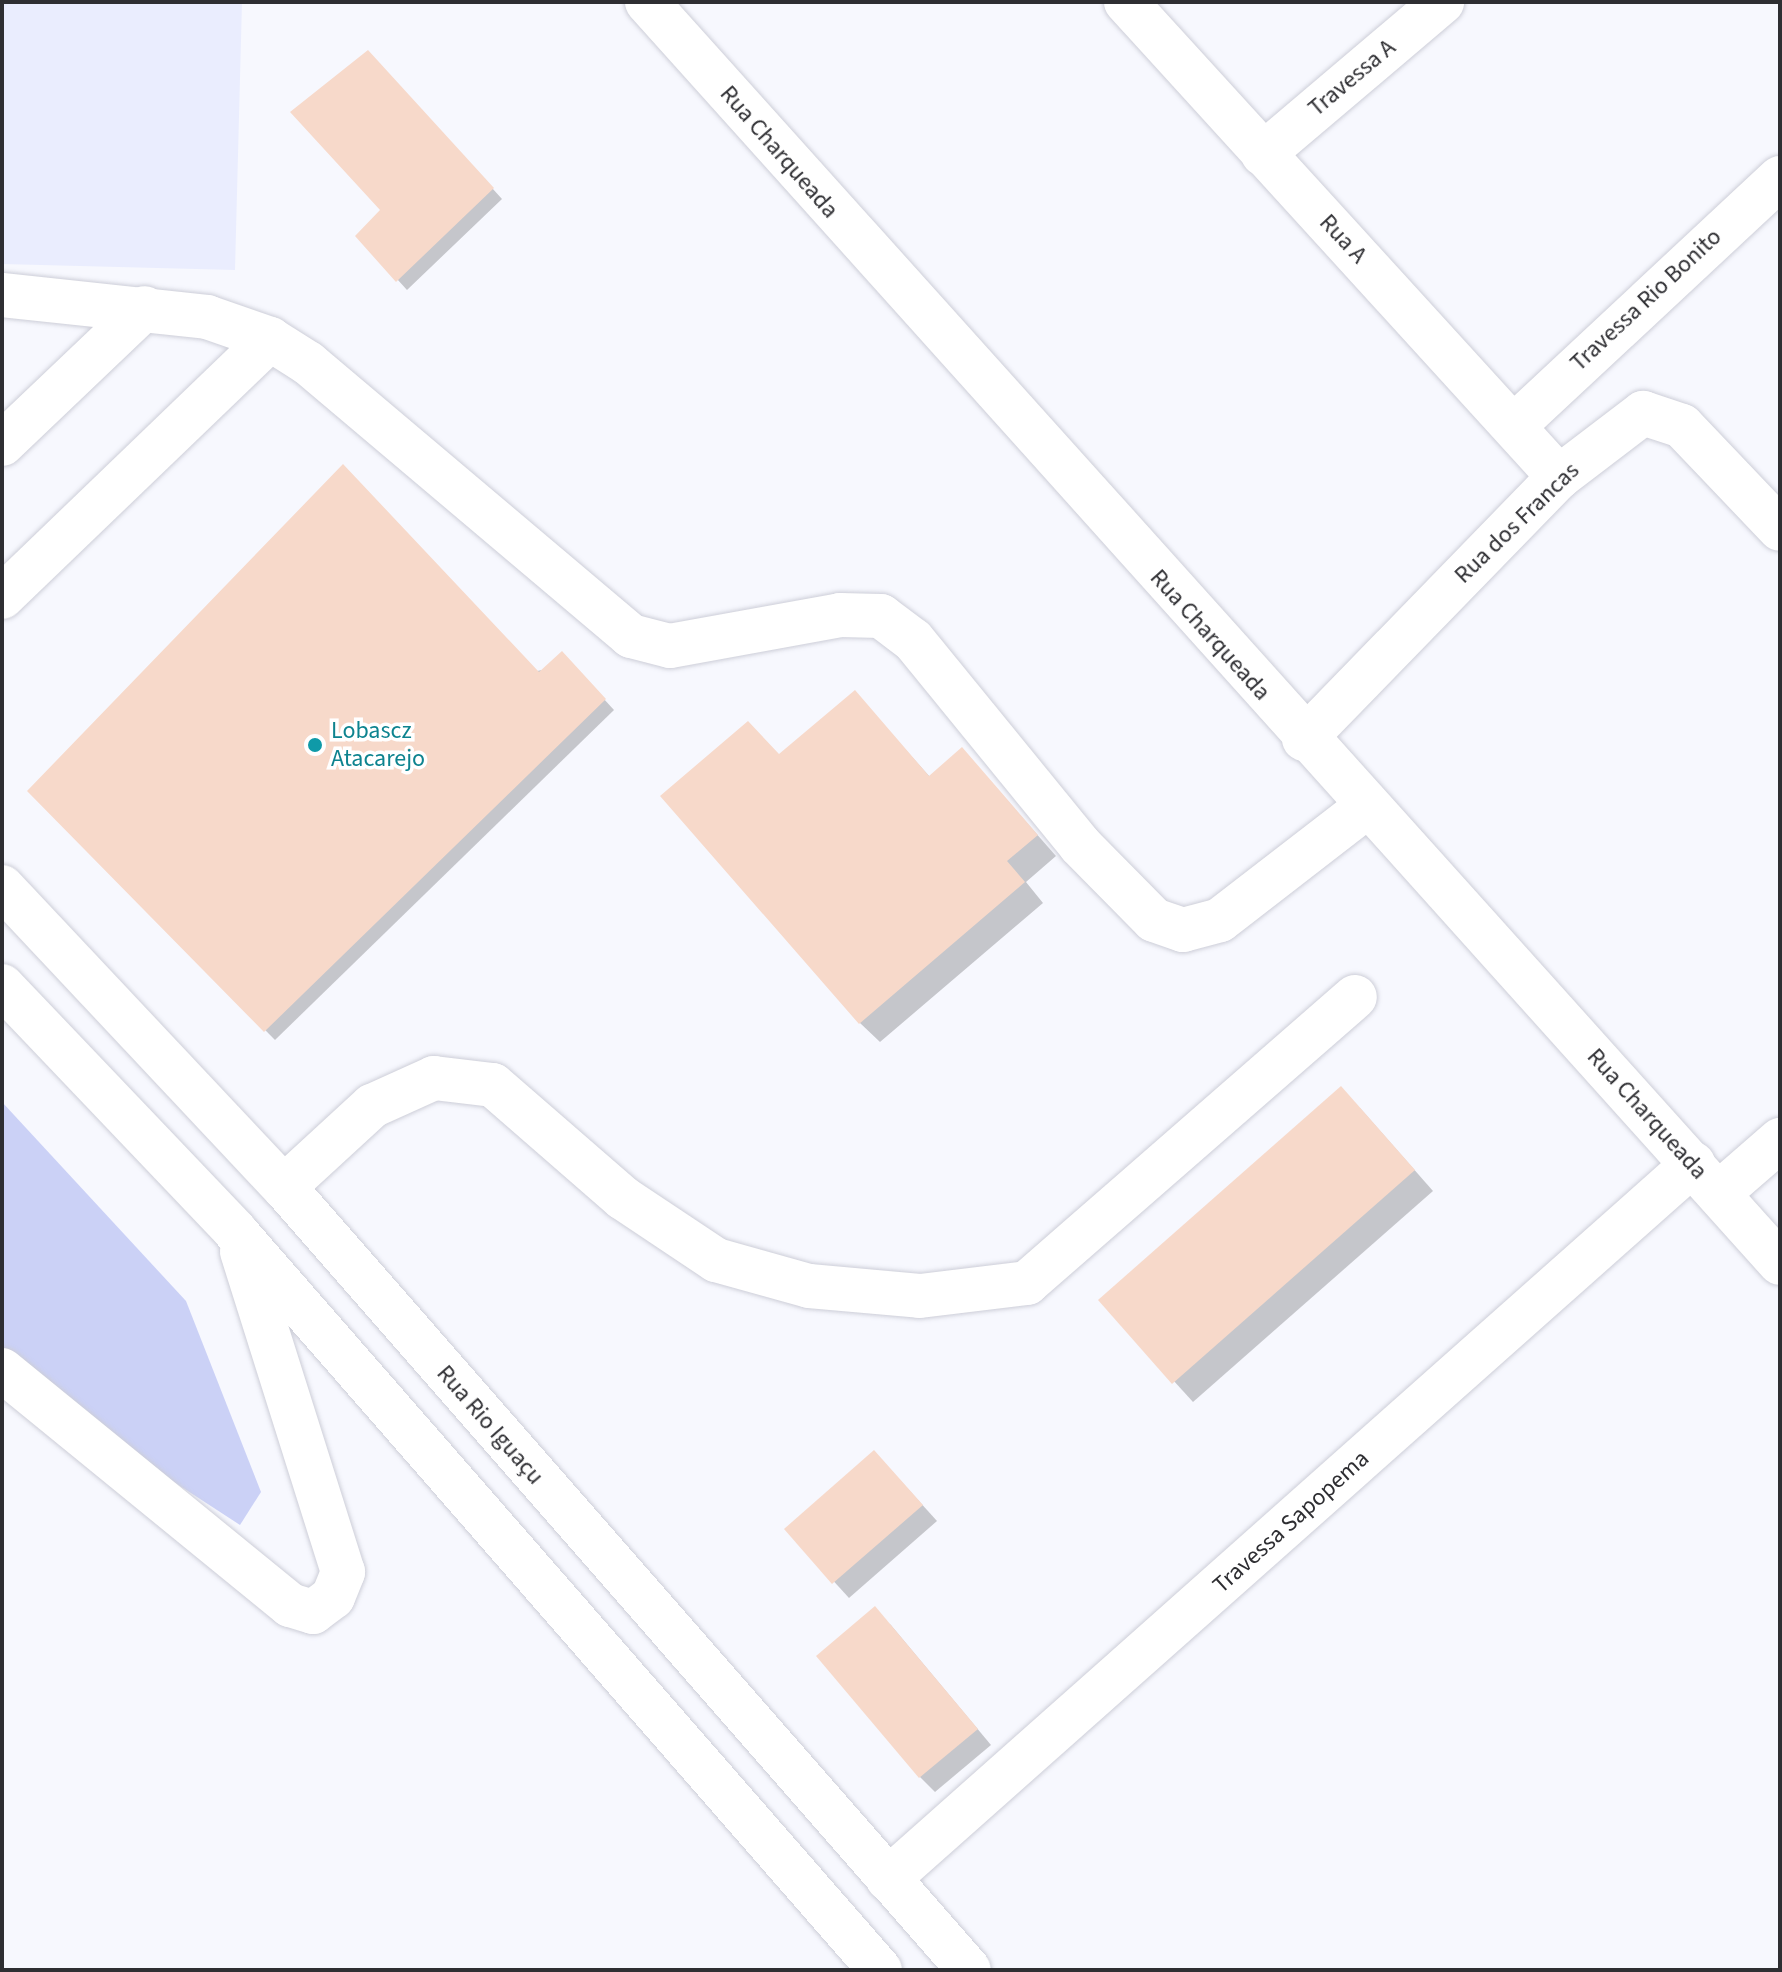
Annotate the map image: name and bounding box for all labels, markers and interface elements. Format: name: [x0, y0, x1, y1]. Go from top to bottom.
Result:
street label: Travessa A: [1303, 33, 1401, 123]
street label: Rua Charqueada: [714, 80, 844, 224]
street label: Rua A: [1313, 208, 1373, 270]
street label: Travessa Rio Bonito: [1565, 223, 1727, 377]
street label: Rua dos Francas: [1449, 456, 1585, 590]
street label: Rua Charqueada: [1144, 564, 1276, 706]
place label: Lobascz Atacarejo: [331, 717, 425, 773]
marker: Lobascz Atacarejo: [306, 736, 324, 754]
street label: Rua Charqueada: [1581, 1043, 1713, 1185]
street label: Rua Rio Iguaçu: [430, 1360, 550, 1490]
street label: Travessa Sapopema: [1207, 1444, 1375, 1600]

